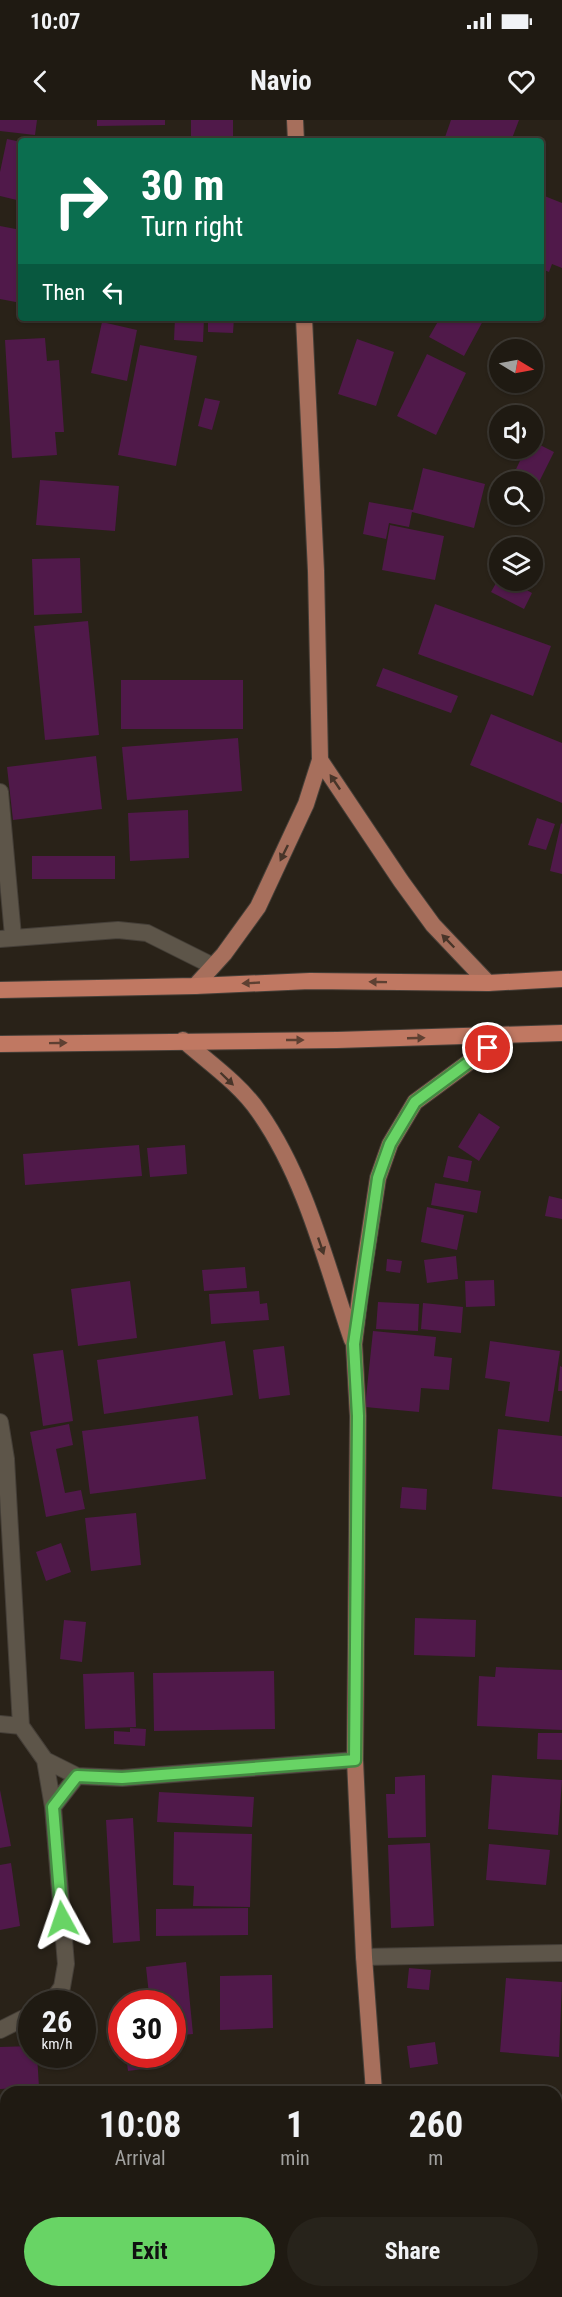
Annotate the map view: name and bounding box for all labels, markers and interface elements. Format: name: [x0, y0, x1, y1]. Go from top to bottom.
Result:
text: 10:07: [30, 9, 81, 34]
icon: back: [24, 65, 57, 98]
text: Navio: [250, 65, 312, 97]
icon: heart: [505, 65, 538, 98]
text: 30 m: [141, 161, 224, 210]
icon: right: [42, 162, 120, 240]
text: Turn right: [141, 211, 243, 243]
icon: left: [97, 276, 130, 309]
text: Then: [42, 280, 85, 305]
north arrow: [489, 339, 543, 393]
map controls: [489, 339, 543, 591]
button: sound: [489, 405, 543, 459]
button: search: [489, 471, 543, 525]
button: layers: [489, 537, 543, 591]
one-way arrow: [329, 775, 341, 791]
one-way arrow: [279, 845, 288, 862]
one-way arrow: [441, 933, 455, 948]
one-way arrow: [368, 977, 387, 987]
one-way arrow: [242, 979, 261, 988]
pin: [462, 1022, 513, 1073]
icon: arrive: [471, 1031, 504, 1064]
one-way arrow: [407, 1033, 426, 1042]
one-way arrow: [286, 1035, 305, 1045]
one-way arrow: [49, 1038, 68, 1047]
one-way arrow: [219, 1071, 233, 1085]
one-way arrow: [316, 1237, 326, 1255]
position arrow: [30, 1887, 94, 1951]
speed limit sign: 30: [108, 1990, 186, 2068]
text: 26: [42, 2004, 72, 2039]
text: km/h: [42, 2035, 72, 2053]
text: 10:08: [99, 2104, 181, 2146]
text: 1: [286, 2104, 304, 2146]
text: 260: [409, 2104, 463, 2146]
text: Arrival: [115, 2146, 166, 2170]
text: min: [280, 2146, 310, 2170]
text: m: [428, 2146, 443, 2170]
button: Exit: [24, 2217, 275, 2286]
button: Share: [287, 2217, 538, 2286]

